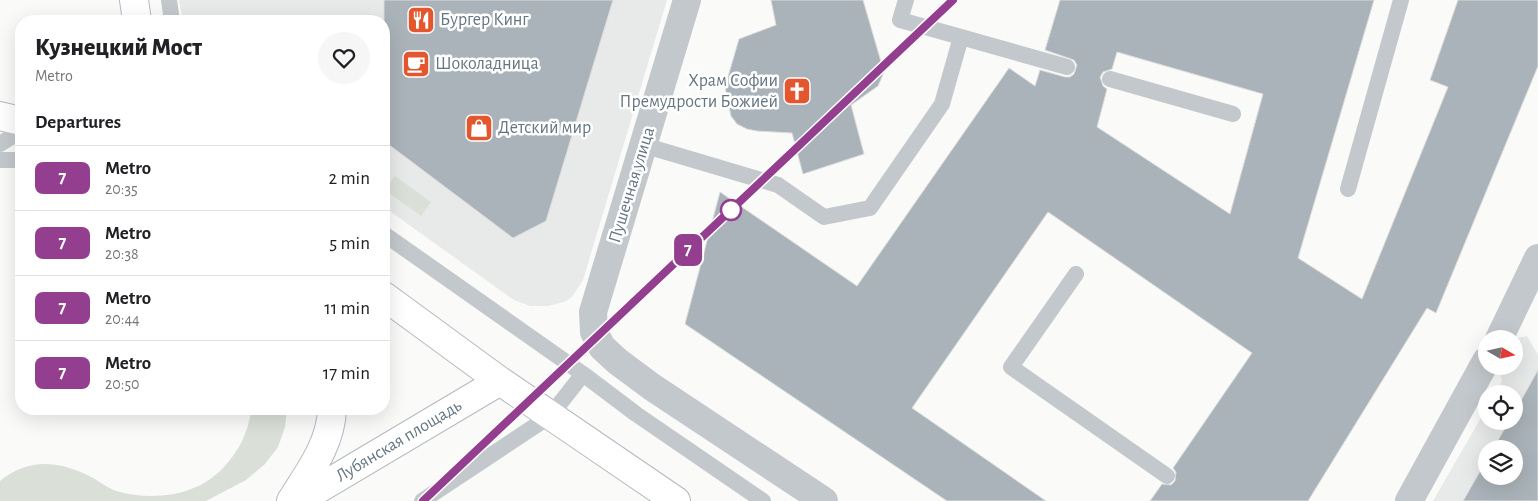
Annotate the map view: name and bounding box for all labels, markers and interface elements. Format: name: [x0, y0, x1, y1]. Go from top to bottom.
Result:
restaurant icon: Бургер Кинг: [406, 5, 436, 35]
place label: Бургер Кинг: [440, 11, 529, 29]
button: heart: [318, 32, 370, 84]
text: Кузнецкий Мост: [35, 36, 202, 60]
cafe icon: Шоколадница: [401, 49, 431, 79]
place label: Шоколадница: [435, 55, 539, 73]
text: Metro: [35, 68, 73, 84]
place label: Храм Софии Премудрости Божией: [620, 72, 778, 111]
church icon: Храм Софии Премудрости Божией: [782, 76, 812, 106]
text: Departures: [35, 113, 121, 132]
shop icon: Детский мир: [464, 113, 494, 143]
place label: Детский мир: [498, 119, 591, 137]
street label: Пушечная улица: [606, 125, 658, 245]
text: Metro: [105, 159, 151, 178]
text: 7: [59, 169, 66, 187]
text: 2 min: [329, 169, 370, 188]
text: 20:35: [105, 181, 138, 197]
unlabelled marker: [720, 199, 742, 221]
text: Metro: [105, 224, 151, 243]
text: 7: [59, 234, 66, 252]
text: 5 min: [329, 234, 370, 253]
line badge: 7: [672, 234, 704, 266]
text: 7: [684, 241, 692, 259]
text: 20:38: [105, 246, 139, 262]
text: Metro: [105, 289, 151, 308]
text: 7: [59, 299, 66, 317]
text: 11 min: [324, 299, 370, 318]
text: 20:44: [105, 311, 140, 327]
north arrow: [1478, 330, 1522, 375]
map controls: [1478, 330, 1523, 485]
text: Metro: [105, 354, 151, 373]
text: 7: [59, 364, 66, 382]
text: 17 min: [323, 364, 370, 383]
text: 20:50: [105, 376, 140, 392]
button: locate: [1478, 385, 1523, 430]
street label: Лубянская площадь: [333, 395, 465, 486]
button: layers: [1478, 440, 1523, 485]

